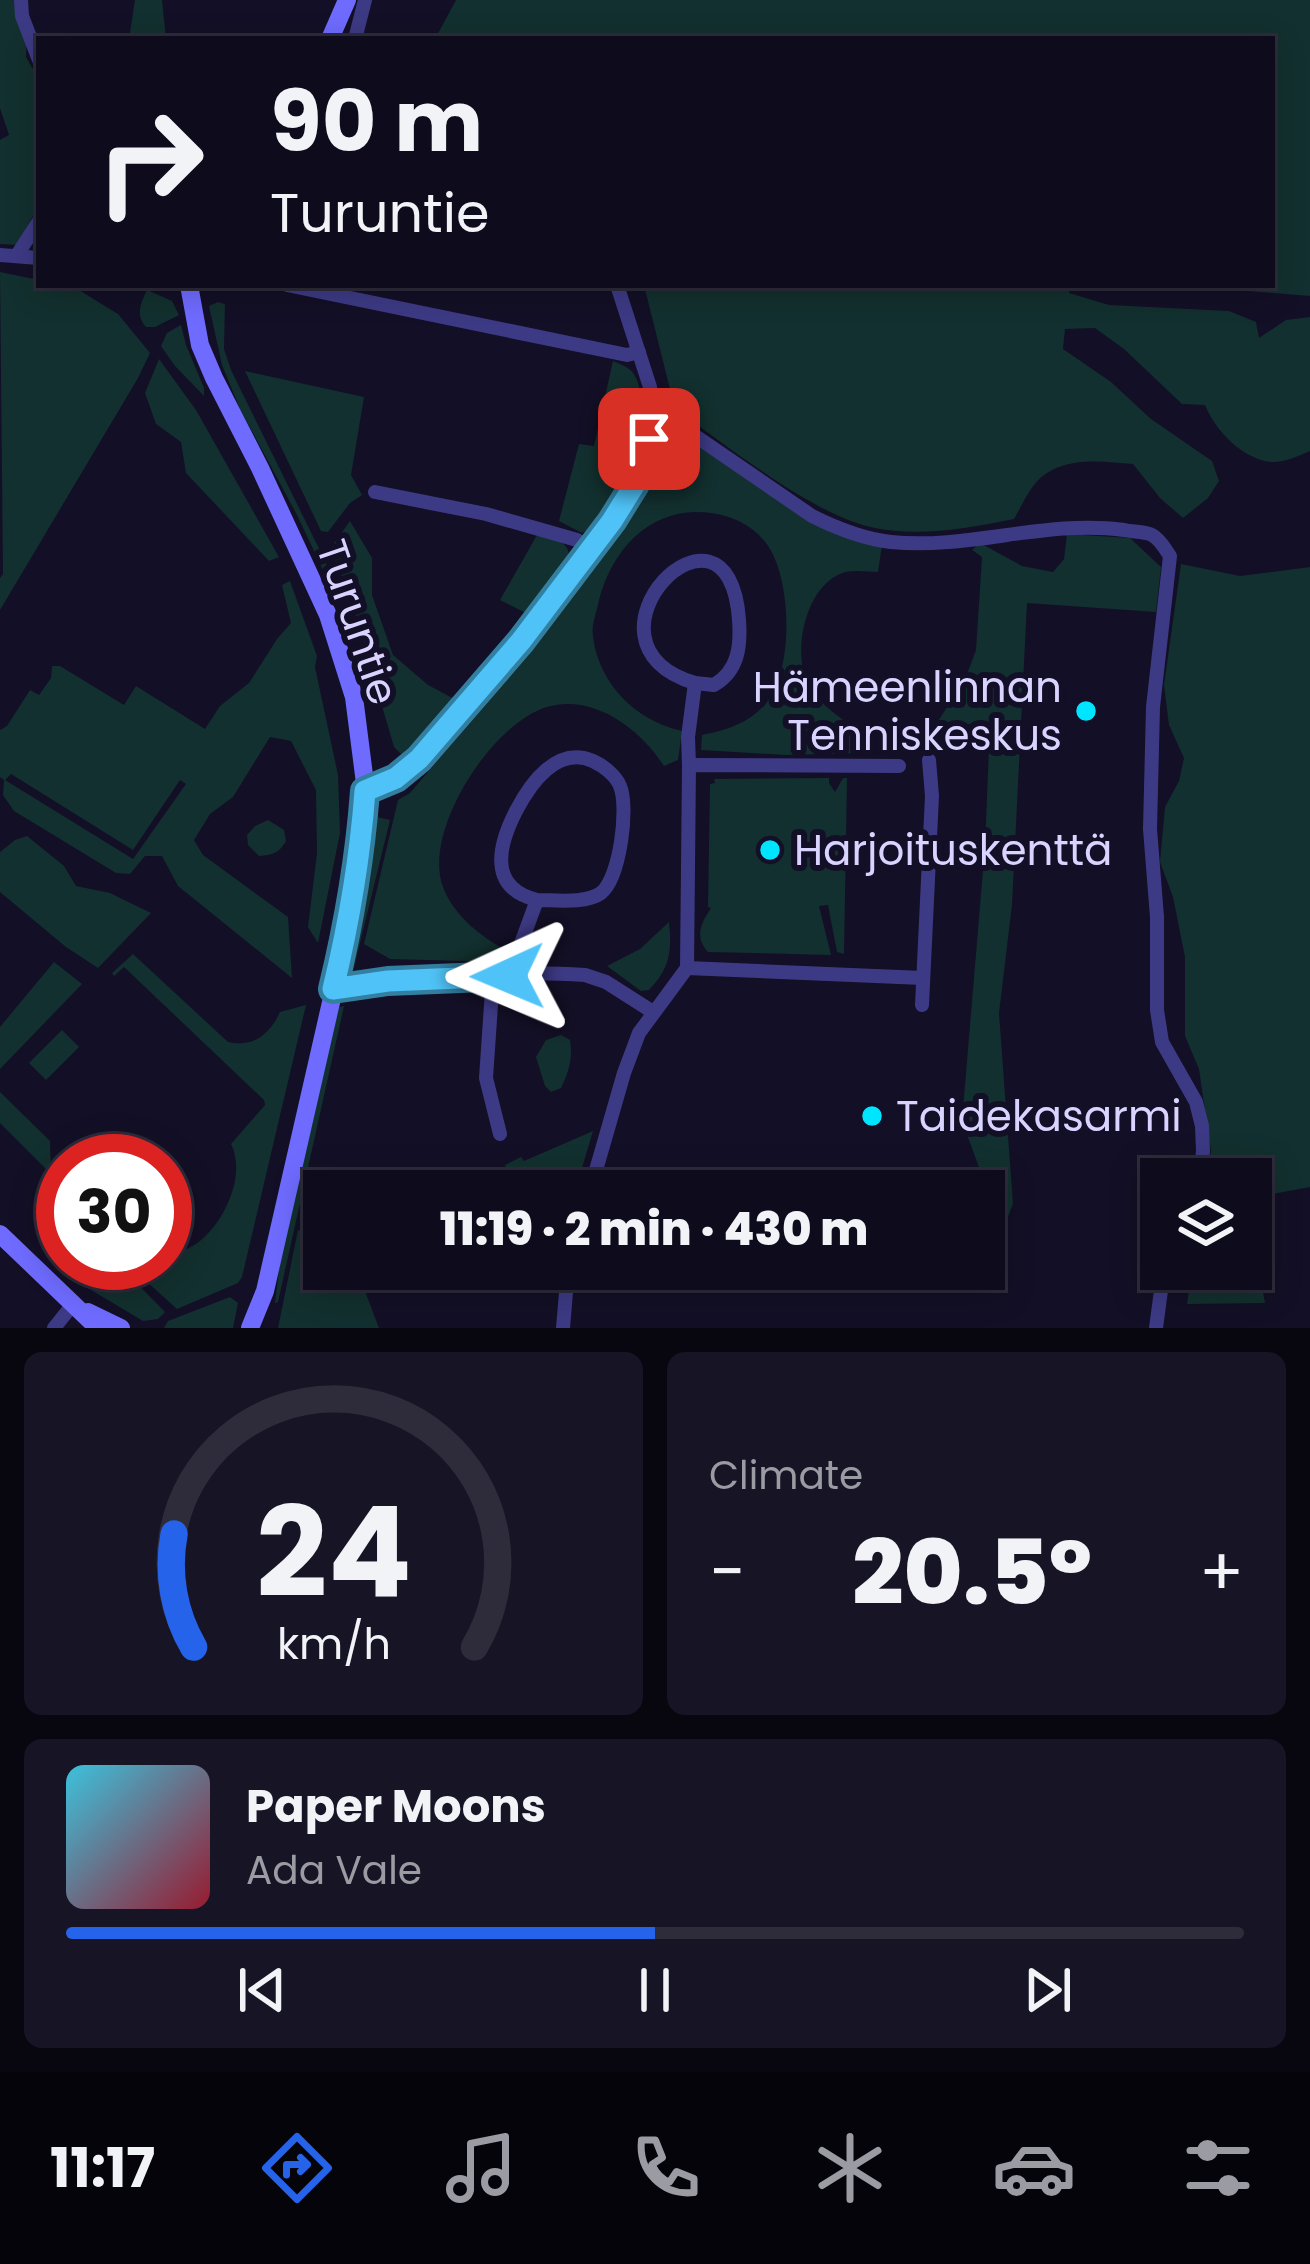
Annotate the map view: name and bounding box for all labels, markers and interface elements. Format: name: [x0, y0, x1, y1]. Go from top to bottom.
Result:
text: 90 m: [270, 63, 483, 180]
icon: right: [72, 84, 228, 240]
text: Turuntie: [270, 175, 489, 251]
pin: [598, 388, 700, 490]
icon: arrive: [616, 406, 682, 472]
street label: Turuntie: [302, 532, 413, 712]
place label: Hämeenlinnan Tenniskeskus: [753, 658, 1062, 765]
marker: Hämeenlinnan Tenniskeskus: [1073, 698, 1099, 724]
place label: Harjoituskenttä: [794, 821, 1112, 880]
marker: Harjoituskenttä: [757, 837, 783, 863]
position arrow: [445, 913, 571, 1039]
place label: Taidekasarmi: [896, 1087, 1181, 1146]
marker: Taidekasarmi: [859, 1103, 885, 1129]
speed limit sign: 30: [36, 1134, 192, 1290]
map controls: [1140, 1158, 1272, 1290]
button: layers: [1140, 1158, 1272, 1290]
text: 11:19 · 2 min · 430 m: [440, 1198, 868, 1261]
text: Climate: [709, 1448, 863, 1503]
text: 24: [256, 1465, 411, 1640]
text: 20.5°: [852, 1509, 1092, 1636]
text: −: [709, 1526, 745, 1618]
text: +: [1199, 1526, 1244, 1618]
text: km/h: [276, 1613, 391, 1673]
text: Paper Moons: [246, 1775, 546, 1838]
text: Ada Vale: [246, 1843, 422, 1898]
icon: previous: [229, 1957, 295, 2023]
icon: pause: [622, 1957, 688, 2023]
icon: next: [1015, 1957, 1081, 2023]
icon: directions: [255, 2126, 339, 2210]
icon: music: [439, 2126, 523, 2210]
icon: phone: [624, 2126, 708, 2210]
icon: climate: [808, 2126, 892, 2210]
icon: car: [992, 2126, 1076, 2210]
icon: filters: [1176, 2126, 1260, 2210]
text: 11:17: [50, 2130, 155, 2206]

